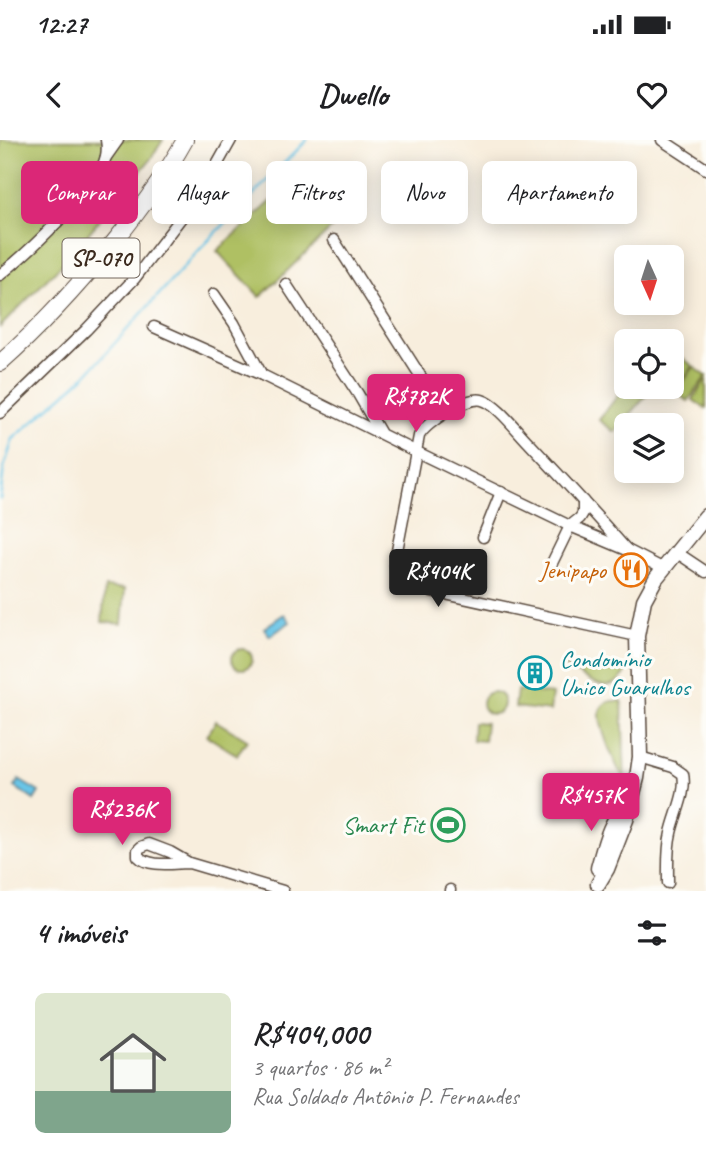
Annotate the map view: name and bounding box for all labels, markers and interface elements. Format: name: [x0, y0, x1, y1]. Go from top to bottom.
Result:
text: 12:27: [35, 8, 87, 41]
text: Dwello: [318, 74, 388, 115]
icon: back: [35, 76, 73, 114]
icon: heart: [633, 76, 671, 114]
chip: Comprar: [21, 161, 138, 224]
chip: Alugar: [152, 161, 252, 224]
chip: Filtros: [266, 161, 367, 224]
chip: Novo: [381, 161, 468, 224]
chip: Apartamento: [482, 161, 637, 224]
road number: SP-070: [62, 239, 140, 278]
north arrow: [614, 245, 684, 315]
map controls: [614, 245, 684, 483]
button: locate: [614, 329, 684, 399]
pin: R$782K: [359, 374, 473, 434]
text: R$782K: [383, 382, 449, 411]
button: layers: [614, 413, 684, 483]
pin: R$404K: [381, 550, 495, 609]
restaurant icon: Jenipapo: [612, 551, 650, 589]
place label: Jenipapo: [538, 555, 608, 585]
text: R$404K: [405, 557, 471, 586]
place label: Condomínio Unico Guarulhos: [560, 644, 692, 702]
building icon: Condomínio Unico Guarulhos: [516, 654, 554, 692]
pin: R$457K: [534, 774, 648, 833]
text: R$457K: [558, 781, 624, 810]
pin: R$236K: [65, 788, 179, 847]
text: R$236K: [89, 795, 155, 824]
sports icon: Smart Fit: [429, 806, 467, 844]
place label: Smart Fit: [342, 810, 426, 840]
text: 4 imóveis: [35, 914, 126, 952]
icon: filters: [633, 914, 671, 952]
text: R$404,000: [252, 1015, 369, 1053]
icon: home: [91, 1021, 175, 1105]
text: 3 quartos · 86 m²: [252, 1053, 388, 1082]
text: Rua Soldado Antônio P. Fernandes: [252, 1082, 519, 1111]

